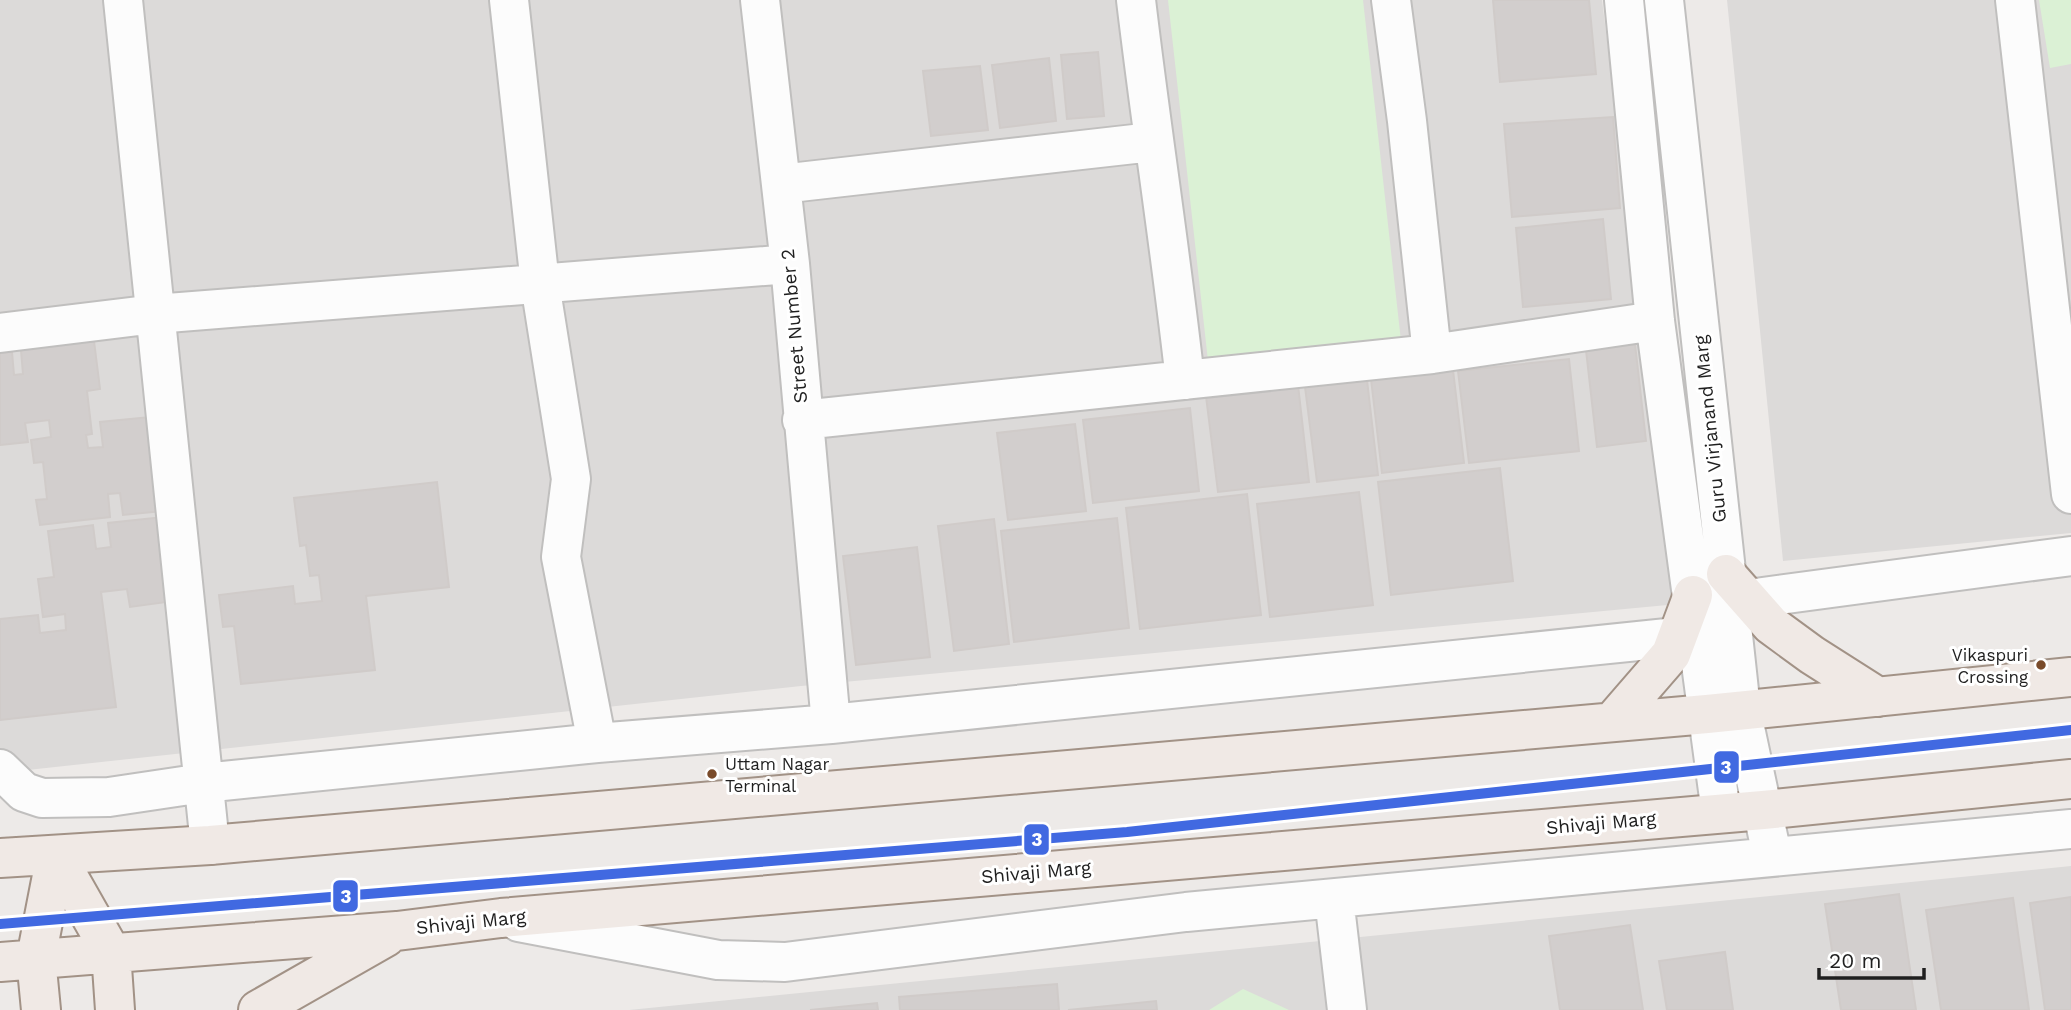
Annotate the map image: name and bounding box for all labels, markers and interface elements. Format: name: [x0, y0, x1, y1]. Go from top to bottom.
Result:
street label: Street Number 2: [776, 248, 812, 404]
street label: Guru Virjanand Marg: [1689, 333, 1731, 524]
place label: Vikaspuri Crossing: [1952, 645, 2029, 687]
marker: Vikaspuri Crossing: [2034, 658, 2048, 672]
line badge: 3: [1713, 750, 1740, 784]
place label: Uttam Nagar Terminal: [725, 754, 829, 796]
text: 3: [1720, 756, 1732, 779]
marker: Uttam Nagar Terminal: [705, 767, 719, 781]
street label: Shivaji Marg: [1545, 807, 1658, 839]
line badge: 3: [1023, 823, 1050, 856]
text: 3: [1031, 828, 1043, 851]
street label: Shivaji Marg: [980, 856, 1093, 888]
line badge: 3: [332, 879, 359, 913]
text: 3: [340, 885, 352, 908]
street label: Shivaji Marg: [415, 905, 528, 939]
scale bar: [1819, 936, 1924, 980]
text: 20 m: [1829, 948, 1881, 973]

